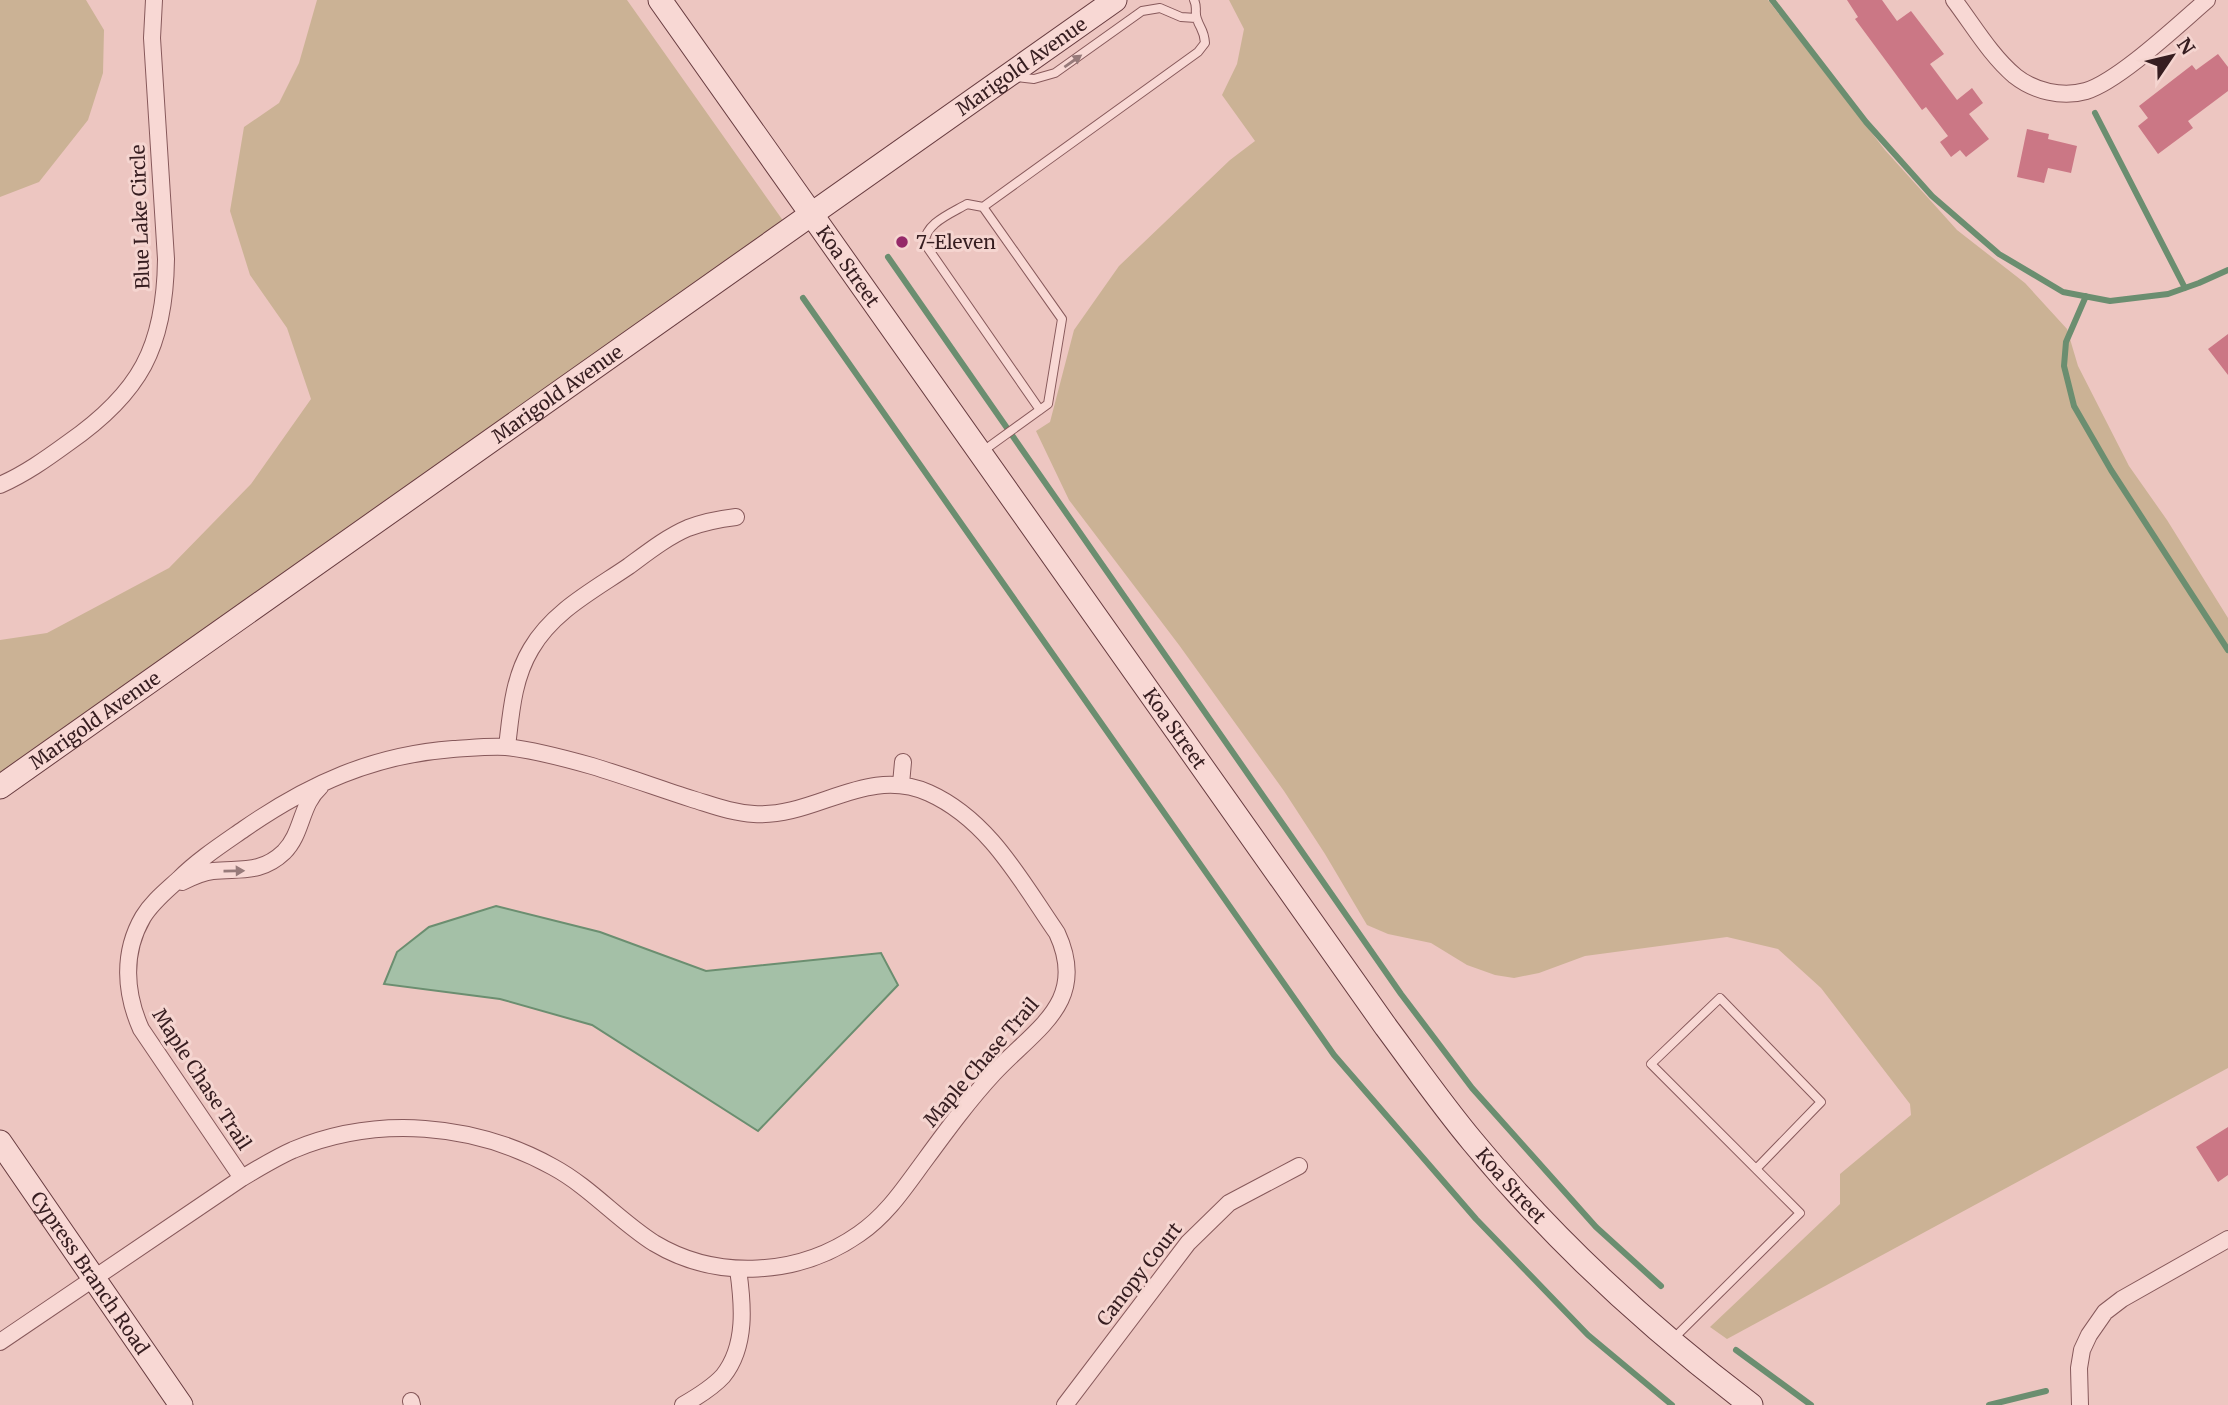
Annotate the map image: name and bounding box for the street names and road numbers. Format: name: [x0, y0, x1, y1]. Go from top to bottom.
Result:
street label: Marigold Avenue: [951, 12, 1091, 120]
street label: Blue Lake Circle: [125, 144, 155, 290]
street label: Koa Street: [811, 221, 885, 312]
street label: Marigold Avenue: [487, 339, 627, 448]
street label: Marigold Avenue: [25, 666, 165, 774]
street label: Koa Street: [1138, 683, 1212, 774]
street label: Maple Chase Trail: [918, 992, 1044, 1132]
street label: Maple Chase Trail: [147, 1004, 257, 1154]
street label: Koa Street: [1471, 1143, 1552, 1229]
street label: Cypress Branch Road: [26, 1187, 155, 1359]
street label: Canopy Court: [1091, 1217, 1187, 1330]

